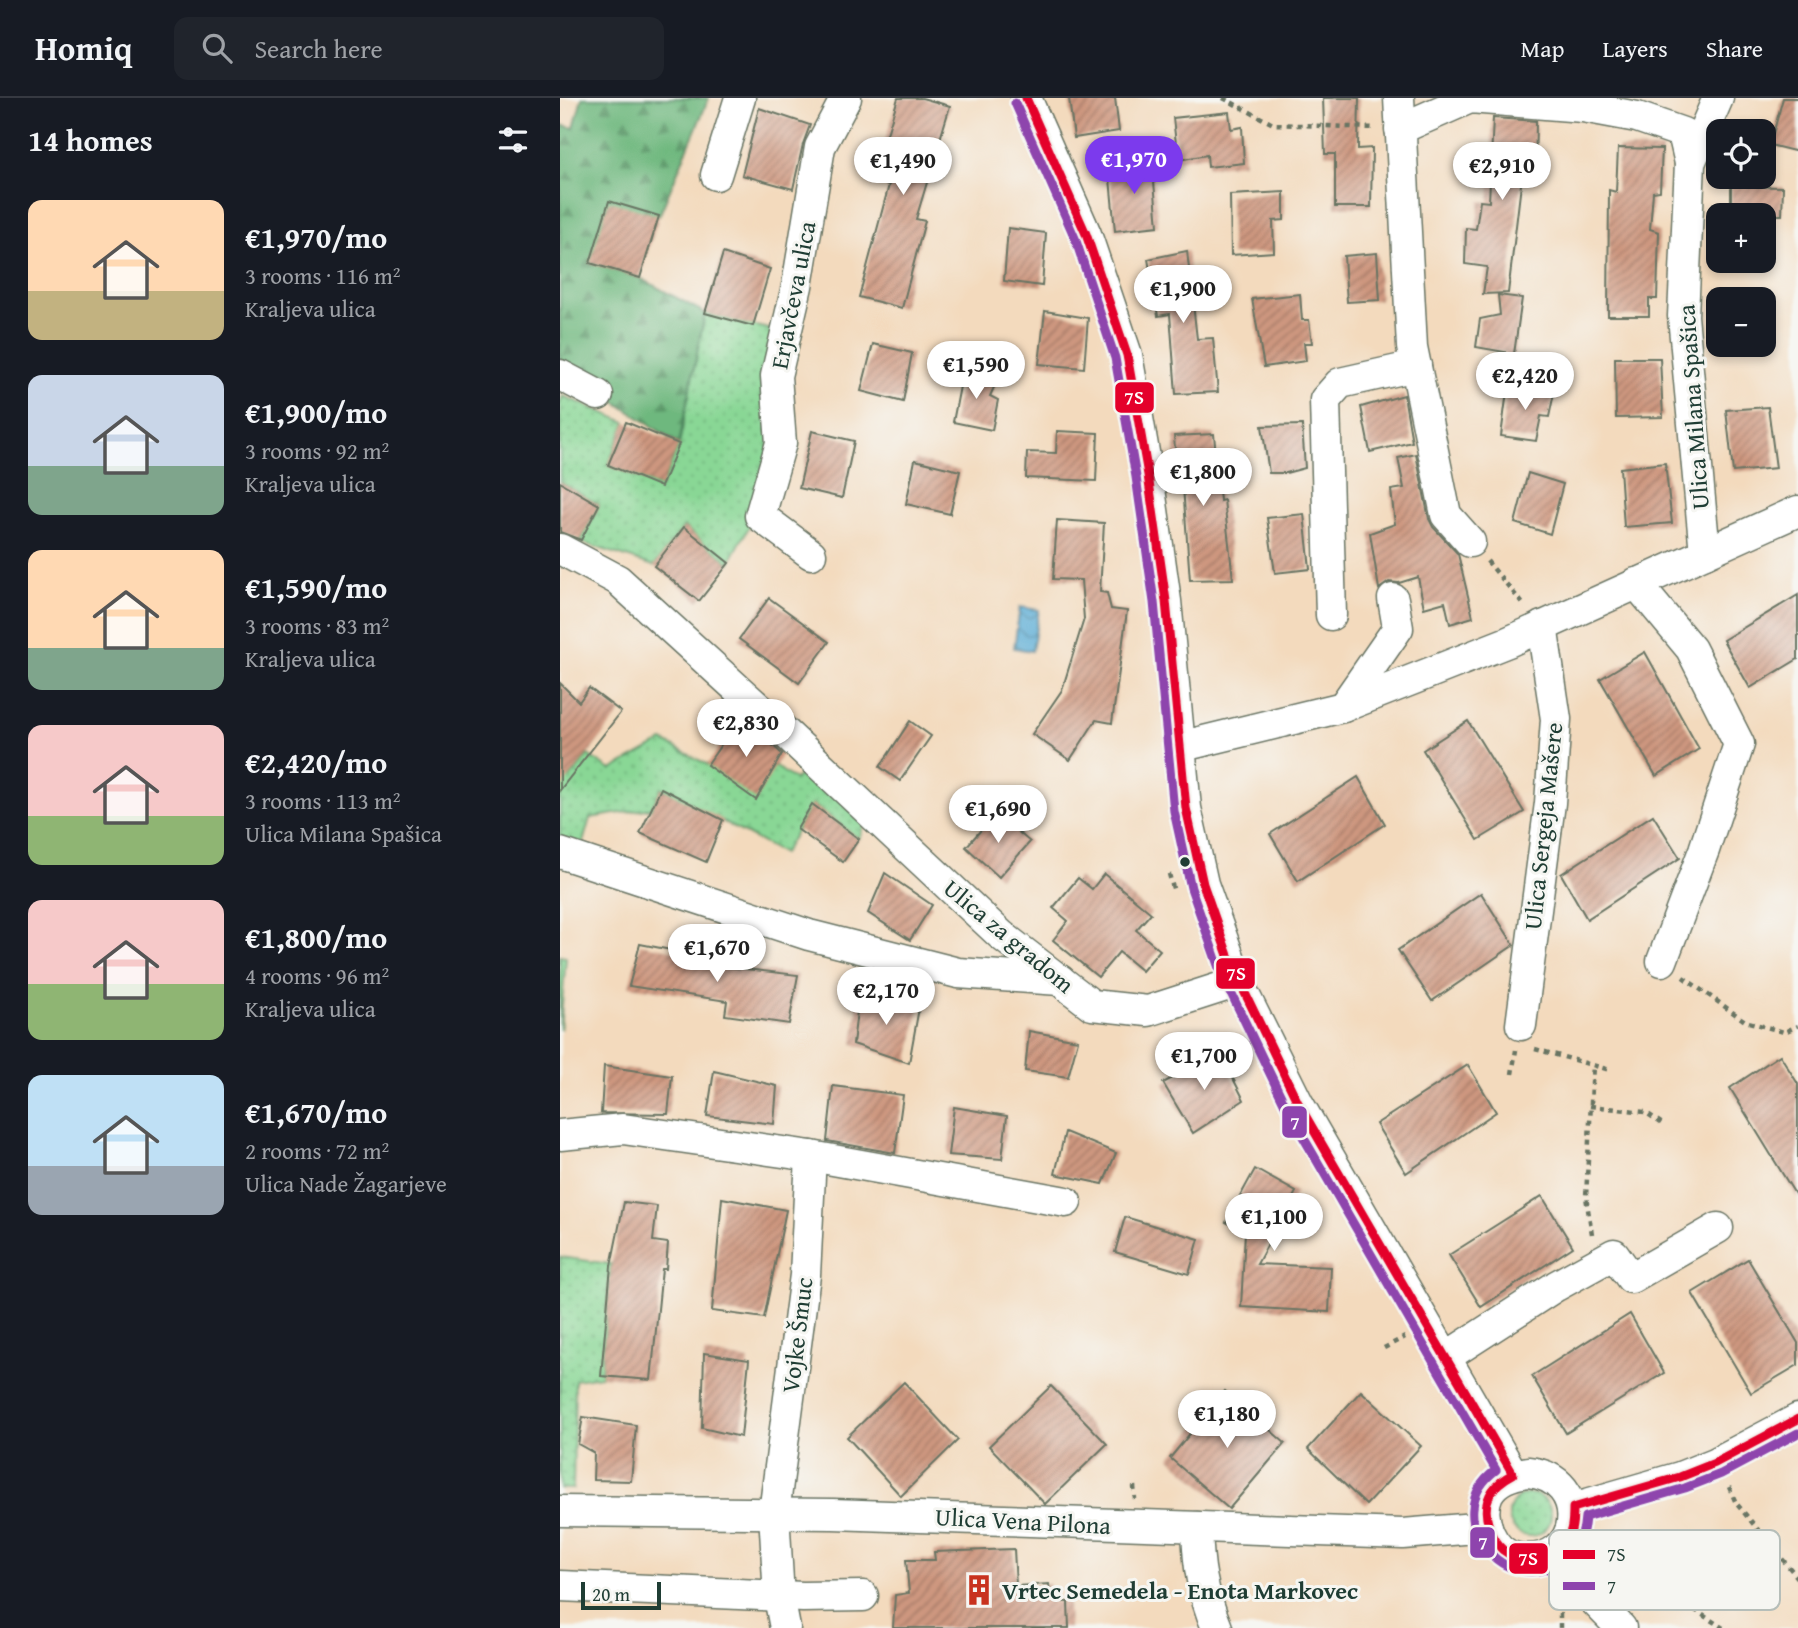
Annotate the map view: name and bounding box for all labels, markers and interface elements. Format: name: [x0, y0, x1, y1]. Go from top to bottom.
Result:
search box: [174, 17, 664, 80]
text: Homiq: [35, 24, 132, 72]
icon: search: [198, 29, 236, 67]
text: Search here: [254, 29, 383, 68]
text: Map: [1521, 31, 1564, 66]
text: Layers: [1602, 31, 1668, 66]
text: Share: [1706, 31, 1763, 66]
text: 14 homes: [28, 118, 153, 162]
map controls: [1706, 119, 1776, 357]
button: locate: [1706, 119, 1776, 189]
icon: filters: [494, 121, 532, 159]
pin: €1,970: [1077, 136, 1191, 196]
pin: €1,490: [846, 138, 960, 197]
text: €1,970: [1101, 142, 1167, 175]
pin: €2,910: [1445, 142, 1559, 202]
text: €1,490: [870, 143, 936, 176]
text: €2,910: [1469, 148, 1535, 181]
button: +: [1706, 203, 1776, 273]
text: €1,970/mo: [245, 215, 387, 259]
street label: Erjavčeva ulica: [762, 217, 825, 372]
icon: home: [84, 228, 168, 312]
text: 3 rooms · 116 m²: [245, 259, 400, 292]
pin: €1,900: [1126, 266, 1240, 325]
text: €1,900: [1150, 271, 1216, 304]
button: −: [1706, 287, 1776, 357]
text: Kraljeva ulica: [245, 292, 376, 325]
street label: Ulica Milana Spašica: [1668, 303, 1718, 511]
pin: €1,590: [919, 342, 1033, 401]
text: €1,590: [943, 347, 1009, 380]
pin: €2,420: [1468, 352, 1582, 412]
text: €2,420: [1492, 358, 1558, 391]
line badge: 7S: [1114, 381, 1155, 414]
text: 7S: [1124, 383, 1144, 411]
text: €1,900/mo: [245, 390, 387, 434]
icon: home: [84, 403, 168, 487]
text: 3 rooms · 92 m²: [245, 434, 389, 467]
pin: €1,800: [1146, 448, 1260, 508]
text: €1,800: [1170, 454, 1236, 487]
text: Kraljeva ulica: [245, 467, 376, 500]
text: €1,590/mo: [245, 565, 387, 609]
icon: home: [84, 578, 168, 662]
text: 3 rooms · 83 m²: [245, 609, 389, 642]
text: Kraljeva ulica: [245, 642, 376, 675]
pin: €2,830: [689, 700, 803, 759]
text: €2,830: [713, 705, 779, 738]
street label: Ulica Sergeja Mašere: [1515, 721, 1571, 931]
text: €2,420/mo: [245, 740, 387, 784]
icon: home: [84, 753, 168, 837]
text: 3 rooms · 113 m²: [245, 784, 400, 817]
pin: €1,690: [941, 786, 1055, 845]
text: €1,690: [965, 791, 1031, 824]
text: Ulica Milana Spašica: [245, 817, 442, 850]
unlabelled marker: [1178, 855, 1192, 869]
street label: Ulica za gradom: [936, 871, 1082, 1001]
text: €1,800/mo: [245, 915, 387, 959]
pin: €1,670: [660, 924, 774, 984]
icon: home: [84, 928, 168, 1012]
text: €1,670: [684, 930, 750, 963]
line badge: 7S: [1215, 957, 1256, 990]
text: 4 rooms · 96 m²: [245, 959, 389, 992]
text: 7S: [1226, 959, 1246, 987]
pin: €2,170: [829, 968, 943, 1027]
text: €2,170: [853, 973, 919, 1006]
text: Kraljeva ulica: [245, 992, 376, 1025]
pin: €1,700: [1147, 1032, 1261, 1092]
text: €1,700: [1171, 1038, 1237, 1071]
text: €1,670/mo: [245, 1090, 387, 1134]
icon: home: [84, 1103, 168, 1187]
line badge: 7: [1281, 1105, 1308, 1139]
text: 7: [1290, 1108, 1300, 1136]
text: 2 rooms · 72 m²: [245, 1134, 389, 1167]
text: Ulica Nade Žagarjeve: [245, 1167, 447, 1200]
pin: €1,100: [1217, 1194, 1331, 1253]
text: €1,100: [1241, 1199, 1307, 1232]
street label: Vojke Šmuc: [773, 1275, 821, 1395]
pin: €1,180: [1170, 1390, 1284, 1450]
text: €1,180: [1194, 1396, 1260, 1429]
street label: Ulica Vena Pilona: [934, 1499, 1112, 1543]
line badge: 7: [1469, 1526, 1496, 1559]
text: 7: [1478, 1528, 1488, 1556]
legend: [1549, 1530, 1780, 1610]
text: 7S: [1607, 1540, 1625, 1568]
line badge: 7S: [1508, 1542, 1549, 1575]
text: 7S: [1518, 1544, 1538, 1572]
text: 7: [1607, 1572, 1616, 1600]
building icon: Vrtec Semedela - Enota Markovec: [962, 1573, 996, 1607]
place label: Vrtec Semedela - Enota Markovec: [1002, 1573, 1358, 1608]
scale bar: [581, 1579, 662, 1611]
text: 20 m: [592, 1580, 630, 1608]

